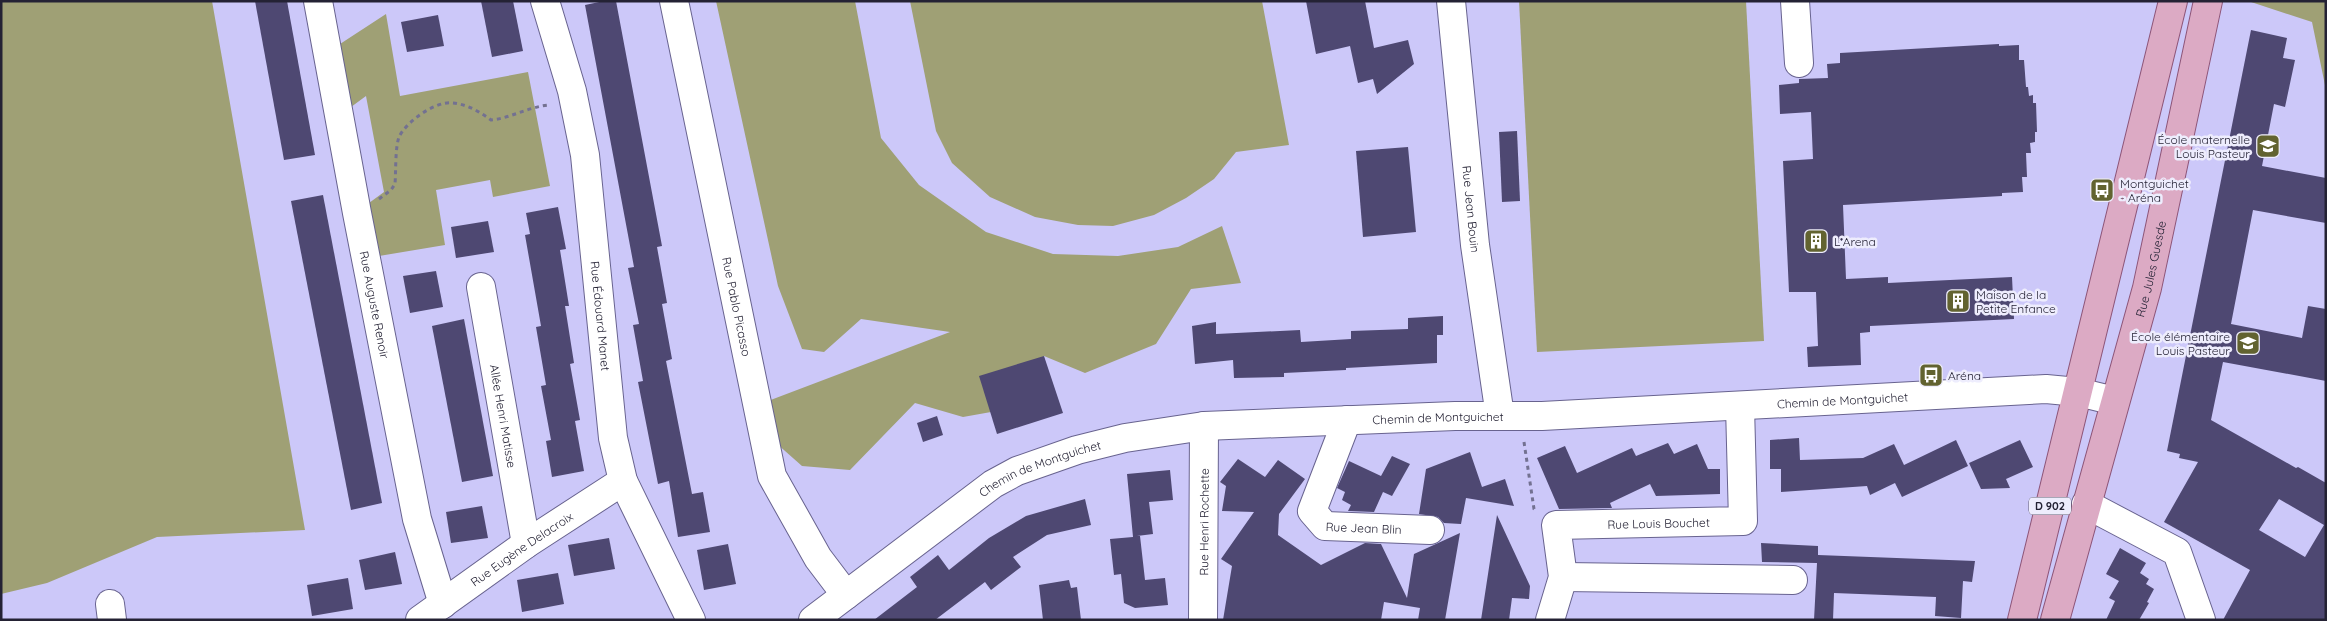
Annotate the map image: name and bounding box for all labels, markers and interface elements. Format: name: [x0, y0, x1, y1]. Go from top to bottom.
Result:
place label: École maternelle Louis Pasteur: [2158, 132, 2250, 161]
school or university icon: École maternelle Louis Pasteur: [2255, 133, 2281, 159]
street label: Rue Jean Bouin: [1460, 165, 1484, 254]
place label: Montguichet - Aréna: [2120, 176, 2189, 205]
bus stop icon: Montguichet - Aréna: [2089, 177, 2115, 203]
street label: Rue Jules Guesde: [2132, 219, 2169, 319]
building icon: L'Arena: [1803, 228, 1829, 254]
place label: L'Arena: [1834, 234, 1876, 249]
street label: Rue Auguste Renoir: [357, 250, 393, 360]
street label: Rue Pablo Picasso: [719, 255, 755, 358]
street label: Rue Édouard Manet: [588, 260, 614, 372]
place label: Maison de la Petite Enfance: [1976, 287, 2056, 316]
building icon: Maison de la Petite Enfance: [1945, 288, 1971, 314]
place label: École élémentaire Louis Pasteur: [2131, 329, 2230, 358]
school or university icon: École élémentaire Louis Pasteur: [2235, 330, 2261, 356]
bus stop icon: Aréna: [1918, 362, 1944, 388]
street label: Allée Henri Matisse: [487, 363, 520, 469]
place label: Aréna: [1948, 368, 1981, 383]
street label: Chemin de Montguichet: [1777, 389, 1909, 411]
street label: Chemin de Montguichet: [1372, 409, 1504, 427]
street label: Chemin de Montguichet: [975, 437, 1102, 500]
street label: Rue Henri Rochette: [1196, 468, 1211, 576]
road number: D 902: [2029, 498, 2071, 514]
street label: Rue Eugène Delacroix: [467, 508, 576, 589]
street label: Rue Louis Bouchet: [1607, 514, 1710, 531]
street label: Rue Jean Blin: [1325, 519, 1402, 536]

